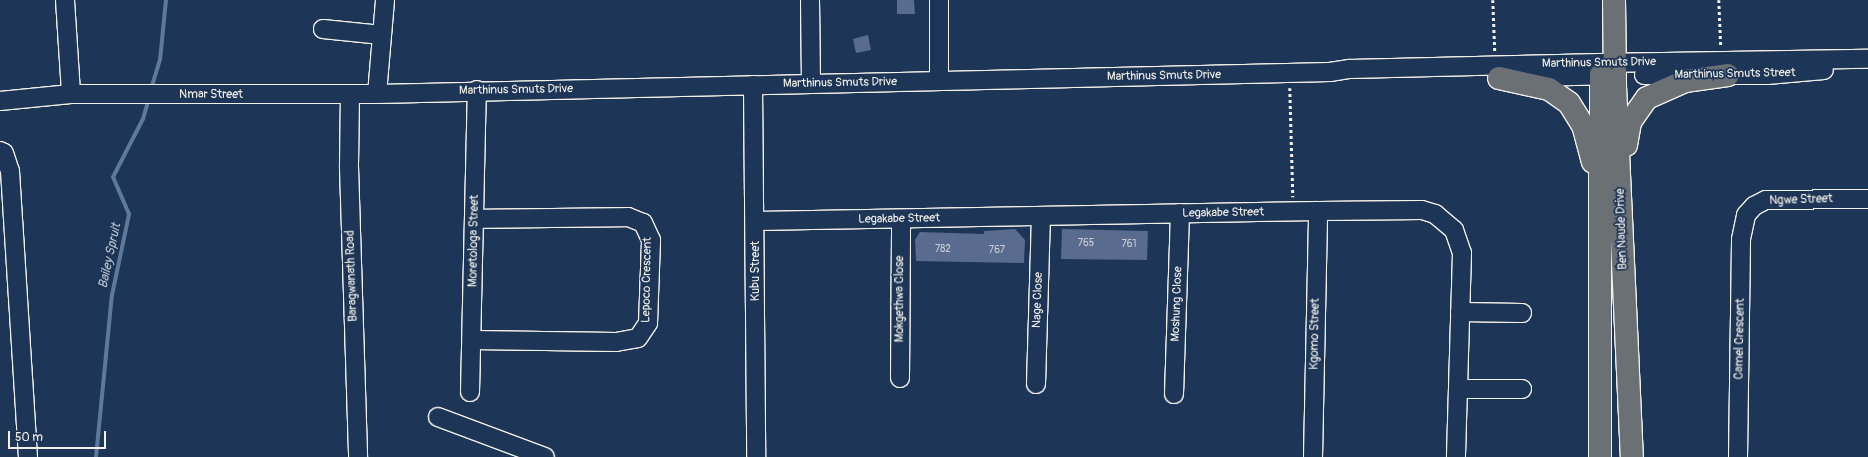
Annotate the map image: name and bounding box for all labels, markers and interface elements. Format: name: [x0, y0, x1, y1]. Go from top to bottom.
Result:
street label: Marthinus Smuts Drive: [1542, 55, 1656, 71]
street label: Marthinus Smuts Street: [1674, 66, 1796, 82]
street label: Marthinus Smuts Drive: [1107, 68, 1221, 84]
street label: Marthinus Smuts Drive: [783, 75, 897, 91]
street label: Marthinus Smuts Drive: [459, 82, 573, 98]
street label: Nmar Street: [179, 88, 243, 102]
street label: Ben Naude Drive: [1613, 188, 1631, 270]
street label: Ngwe Street: [1769, 192, 1833, 208]
street label: Moretologa Street: [466, 195, 482, 287]
street label: Legakabe Street: [1182, 205, 1264, 221]
street label: Legakabe Street: [858, 211, 940, 227]
water label: Bailey Spruit: [96, 222, 124, 290]
street label: Baragwanath Road: [343, 230, 361, 322]
street label: Lepoco Crescent: [639, 237, 655, 323]
house number: 765: [1078, 238, 1094, 250]
house number: 761: [1121, 239, 1137, 251]
street label: Kubu Street: [749, 241, 763, 301]
house number: 782: [935, 244, 951, 256]
house number: 767: [989, 245, 1005, 257]
street label: Mokgethwa Close: [893, 256, 907, 342]
street label: Moshung Close: [1168, 266, 1186, 342]
street label: Nage Close: [1030, 272, 1046, 328]
street label: Kgomo Street: [1307, 298, 1323, 370]
street label: Camel Crescent: [1732, 298, 1748, 380]
scale bar: [10, 423, 108, 449]
text: 50 m: [15, 430, 43, 445]

